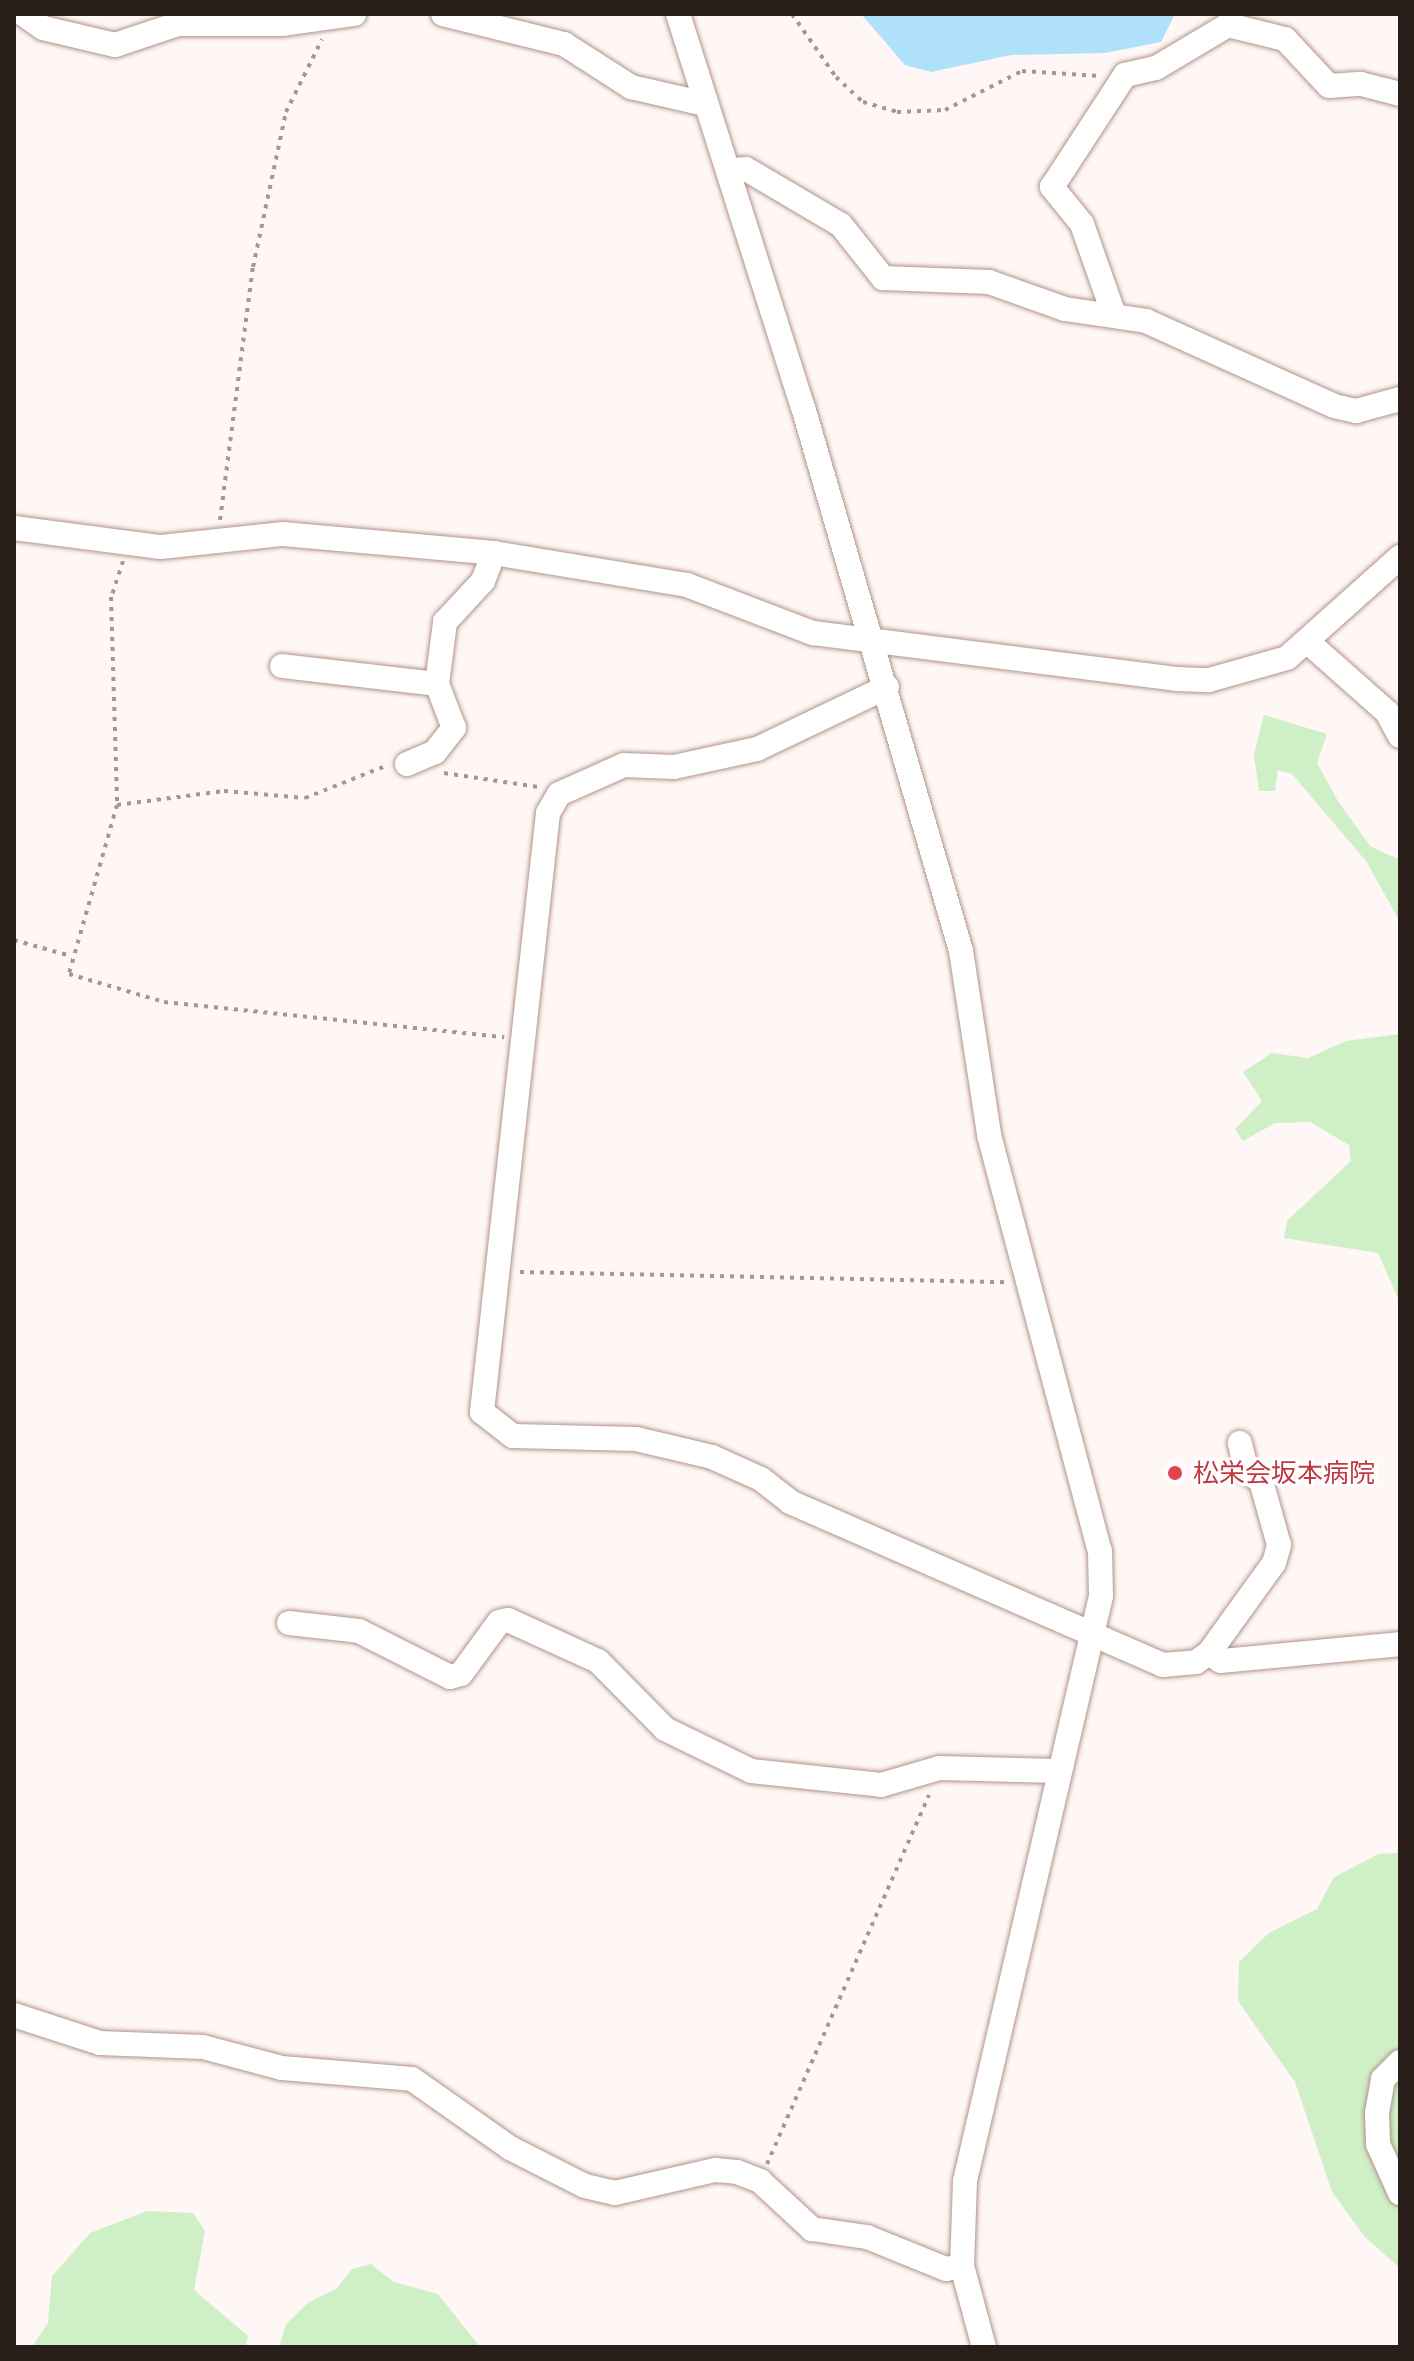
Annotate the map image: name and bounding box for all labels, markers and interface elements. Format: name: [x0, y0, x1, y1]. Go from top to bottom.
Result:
place label: 松栄会坂本病院: [1193, 1457, 1375, 1489]
marker: 松栄会坂本病院: [1164, 1462, 1186, 1484]

